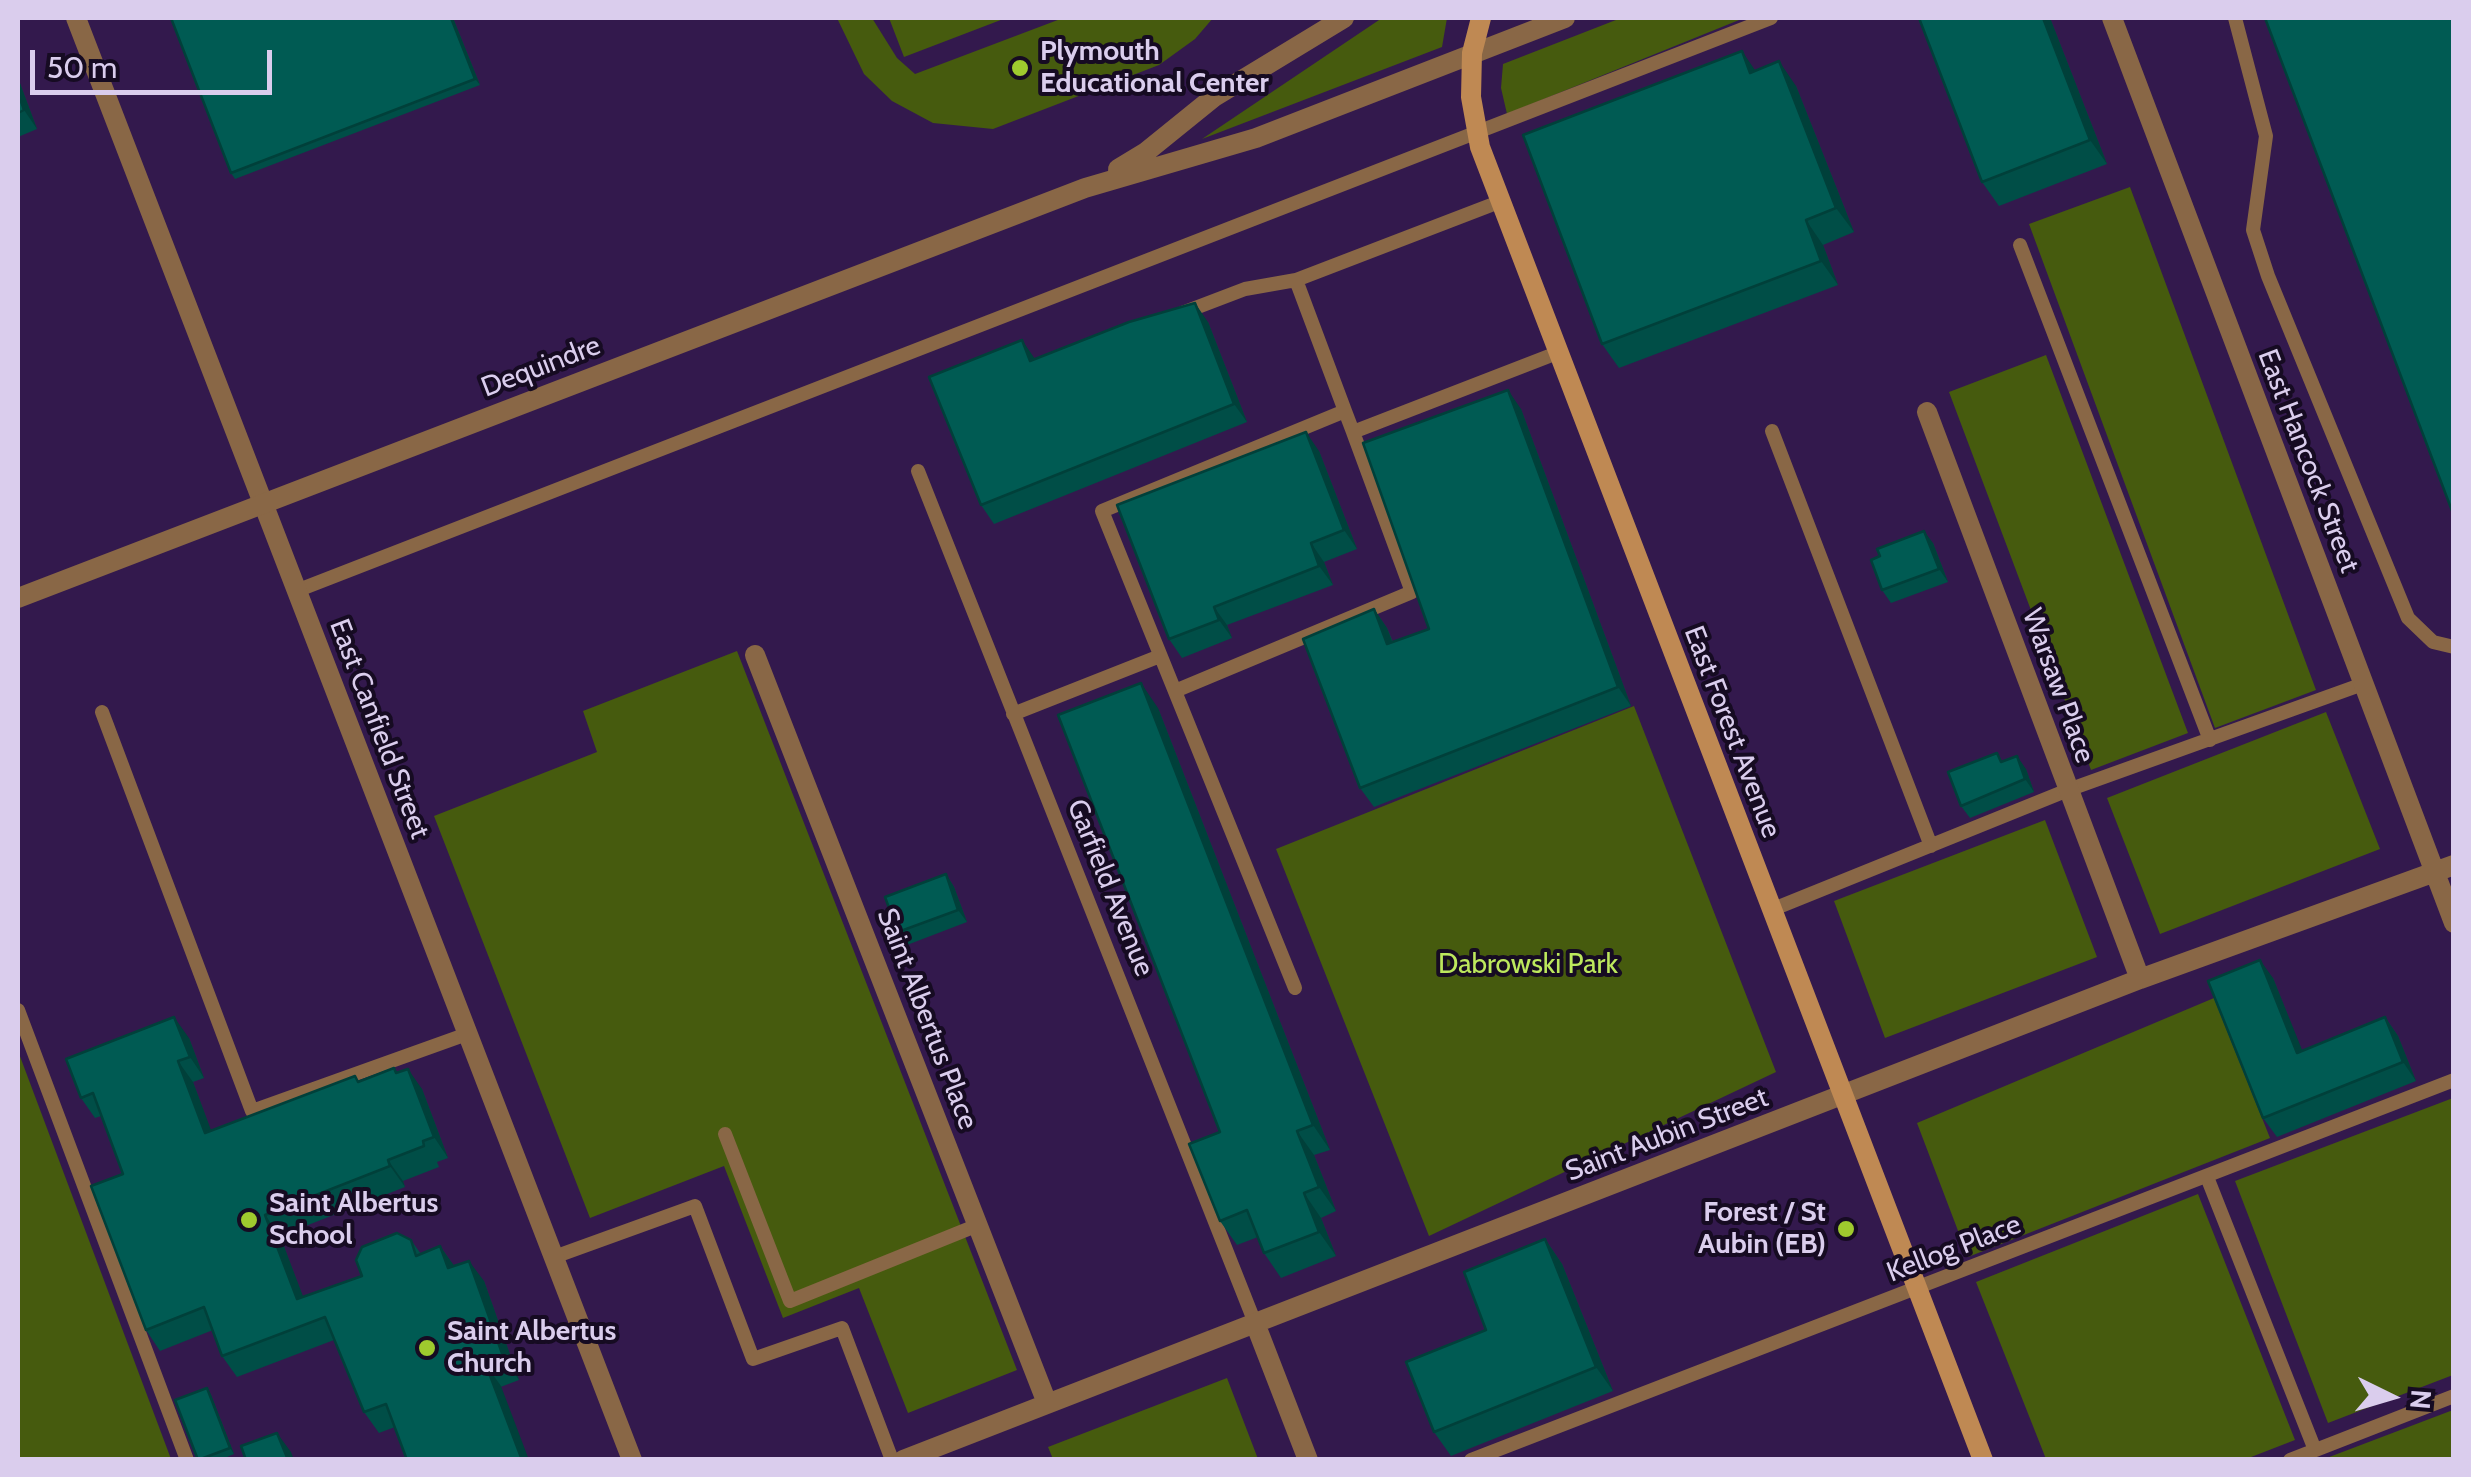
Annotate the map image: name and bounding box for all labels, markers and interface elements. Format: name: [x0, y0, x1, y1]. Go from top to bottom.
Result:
scale bar: [35, 30, 278, 92]
place label: Plymouth Educational Center: [1040, 35, 1269, 101]
text: 50 m: [47, 49, 117, 86]
marker: Plymouth Educational Center: [1009, 57, 1031, 79]
street label: Dequindre: [477, 329, 605, 405]
street label: East Hancock Street: [2250, 345, 2366, 577]
street label: Warsaw Place: [2015, 604, 2101, 768]
street label: East Canfield Street: [322, 615, 436, 843]
street label: East Forest Avenue: [1676, 621, 1788, 843]
street label: Garfield Avenue: [1059, 795, 1161, 981]
street label: Saint Albertus Place: [869, 904, 985, 1134]
park label: Dabrowski Park: [1438, 948, 1618, 982]
street label: Saint Aubin Street: [1561, 1081, 1773, 1189]
place label: Saint Albertus School: [269, 1187, 438, 1253]
place label: Forest / St Aubin (EB): [1698, 1196, 1826, 1262]
street label: Kellog Place: [1882, 1208, 2026, 1290]
marker: Saint Albertus School: [238, 1209, 260, 1231]
marker: Forest / St Aubin (EB): [1835, 1218, 1857, 1240]
place label: Saint Albertus Church: [447, 1315, 616, 1381]
marker: Saint Albertus Church: [416, 1337, 438, 1359]
north arrow: [2341, 1347, 2441, 1447]
text: N: [2403, 1388, 2439, 1411]

